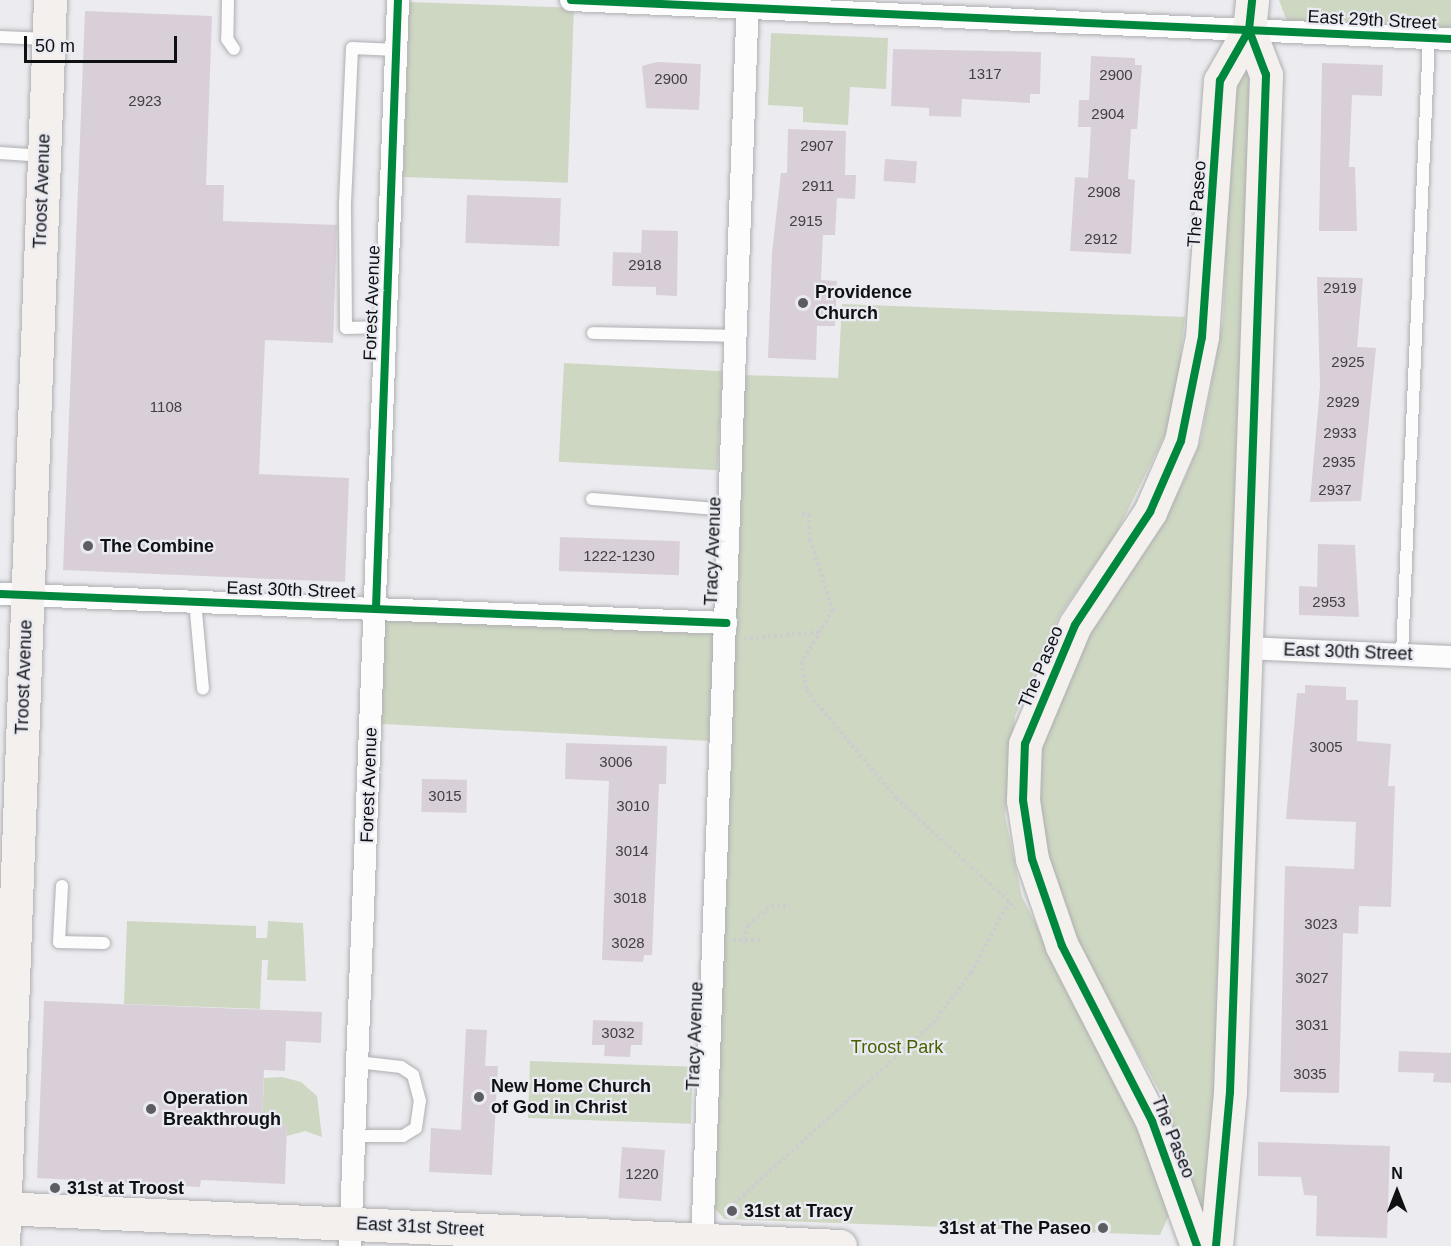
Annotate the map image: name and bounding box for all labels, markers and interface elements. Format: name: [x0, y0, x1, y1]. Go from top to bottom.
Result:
street label: East 29th Street: [1307, 6, 1437, 34]
scale bar: [27, 24, 180, 62]
text: 50 m: [35, 36, 75, 56]
house number: 1317: [968, 65, 1002, 83]
house number: 2900: [1099, 66, 1133, 84]
house number: 2900: [654, 70, 688, 88]
house number: 2923: [128, 92, 162, 110]
house number: 2904: [1091, 105, 1125, 123]
street label: Troost Avenue: [29, 133, 55, 249]
house number: 2907: [800, 137, 834, 155]
street label: The Paseo: [1183, 160, 1211, 248]
house number: 2911: [802, 177, 834, 195]
house number: 2908: [1087, 183, 1121, 201]
house number: 2915: [789, 212, 823, 230]
house number: 2912: [1084, 230, 1118, 248]
street label: Forest Avenue: [359, 244, 385, 362]
house number: 2918: [628, 256, 662, 274]
house number: 2919: [1323, 279, 1357, 297]
place label: Providence Church: [815, 282, 912, 324]
marker: Providence Church: [796, 296, 810, 310]
house number: 2925: [1331, 353, 1365, 371]
house number: 2929: [1326, 393, 1360, 411]
house number: 1108: [150, 398, 182, 416]
house number: 2933: [1323, 424, 1357, 442]
house number: 2935: [1322, 453, 1356, 471]
house number: 2937: [1318, 481, 1352, 499]
street label: Tracy Avenue: [700, 496, 726, 606]
place label: The Combine: [100, 535, 214, 557]
marker: The Combine: [81, 539, 95, 553]
house number: 1222-1230: [583, 547, 655, 565]
street label: East 30th Street: [226, 577, 356, 603]
house number: 2953: [1312, 593, 1346, 611]
street label: Troost Avenue: [11, 619, 37, 735]
street label: The Paseo: [1014, 623, 1068, 711]
street label: East 30th Street: [1283, 639, 1413, 665]
street label: Forest Avenue: [356, 726, 382, 844]
house number: 3005: [1309, 738, 1343, 756]
house number: 3006: [599, 753, 633, 771]
house number: 3015: [428, 787, 462, 805]
house number: 3010: [616, 797, 650, 815]
house number: 3014: [615, 842, 649, 860]
house number: 3018: [613, 889, 647, 907]
house number: 3023: [1304, 915, 1338, 933]
house number: 3028: [611, 934, 645, 952]
house number: 3027: [1295, 969, 1329, 987]
street label: Tracy Avenue: [682, 981, 708, 1091]
house number: 3031: [1295, 1016, 1329, 1034]
house number: 3032: [601, 1024, 635, 1042]
park label: Troost Park: [851, 1036, 943, 1058]
house number: 3035: [1293, 1065, 1327, 1083]
place label: New Home Church of God in Christ: [491, 1076, 651, 1118]
place label: Operation Breakthrough: [163, 1088, 281, 1130]
marker: New Home Church of God in Christ: [472, 1090, 486, 1104]
street label: The Paseo: [1147, 1093, 1199, 1181]
marker: Operation Breakthrough: [144, 1102, 158, 1116]
north arrow: [1367, 1162, 1427, 1222]
house number: 1220: [625, 1165, 659, 1183]
text: N: [1391, 1165, 1403, 1182]
place label: 31st at Troost: [67, 1177, 184, 1199]
marker: 31st at Troost: [48, 1181, 62, 1195]
place label: 31st at Tracy: [744, 1200, 853, 1222]
marker: 31st at Tracy: [725, 1204, 739, 1218]
street label: East 31st Street: [355, 1213, 485, 1241]
place label: 31st at The Paseo: [939, 1217, 1091, 1239]
marker: 31st at The Paseo: [1096, 1221, 1110, 1235]

